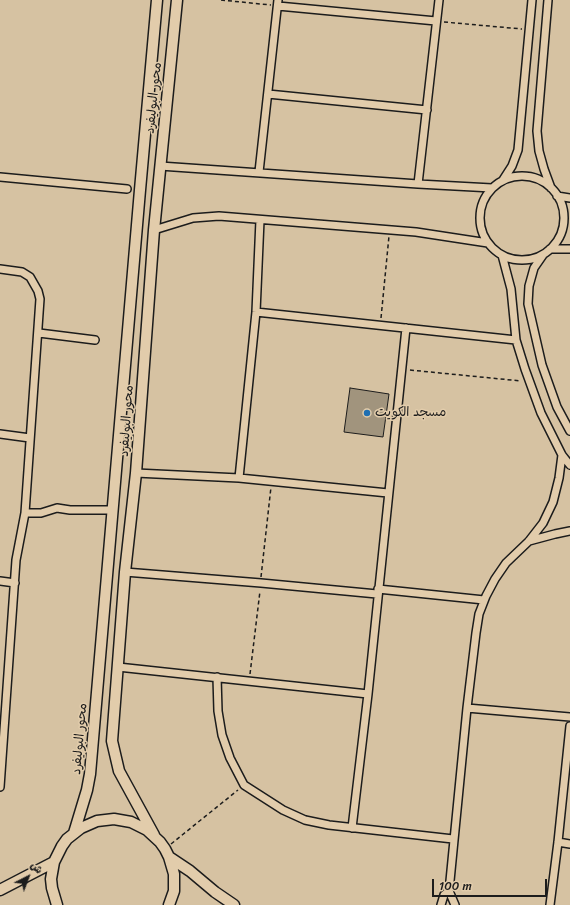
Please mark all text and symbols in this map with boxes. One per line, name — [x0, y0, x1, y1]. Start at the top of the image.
street label: محور البوليفرد — [142, 61, 166, 135]
street label: محور البوليفرد — [117, 385, 137, 457]
place label: مسجد الكويت — [375, 405, 446, 421]
marker: مسجد الكويت — [362, 408, 372, 418]
street label: محور البوليفرد — [69, 703, 91, 775]
north arrow — [8, 857, 48, 897]
text: ش — [26, 857, 47, 879]
scale bar — [434, 871, 549, 897]
text: 100 m — [439, 875, 472, 897]

